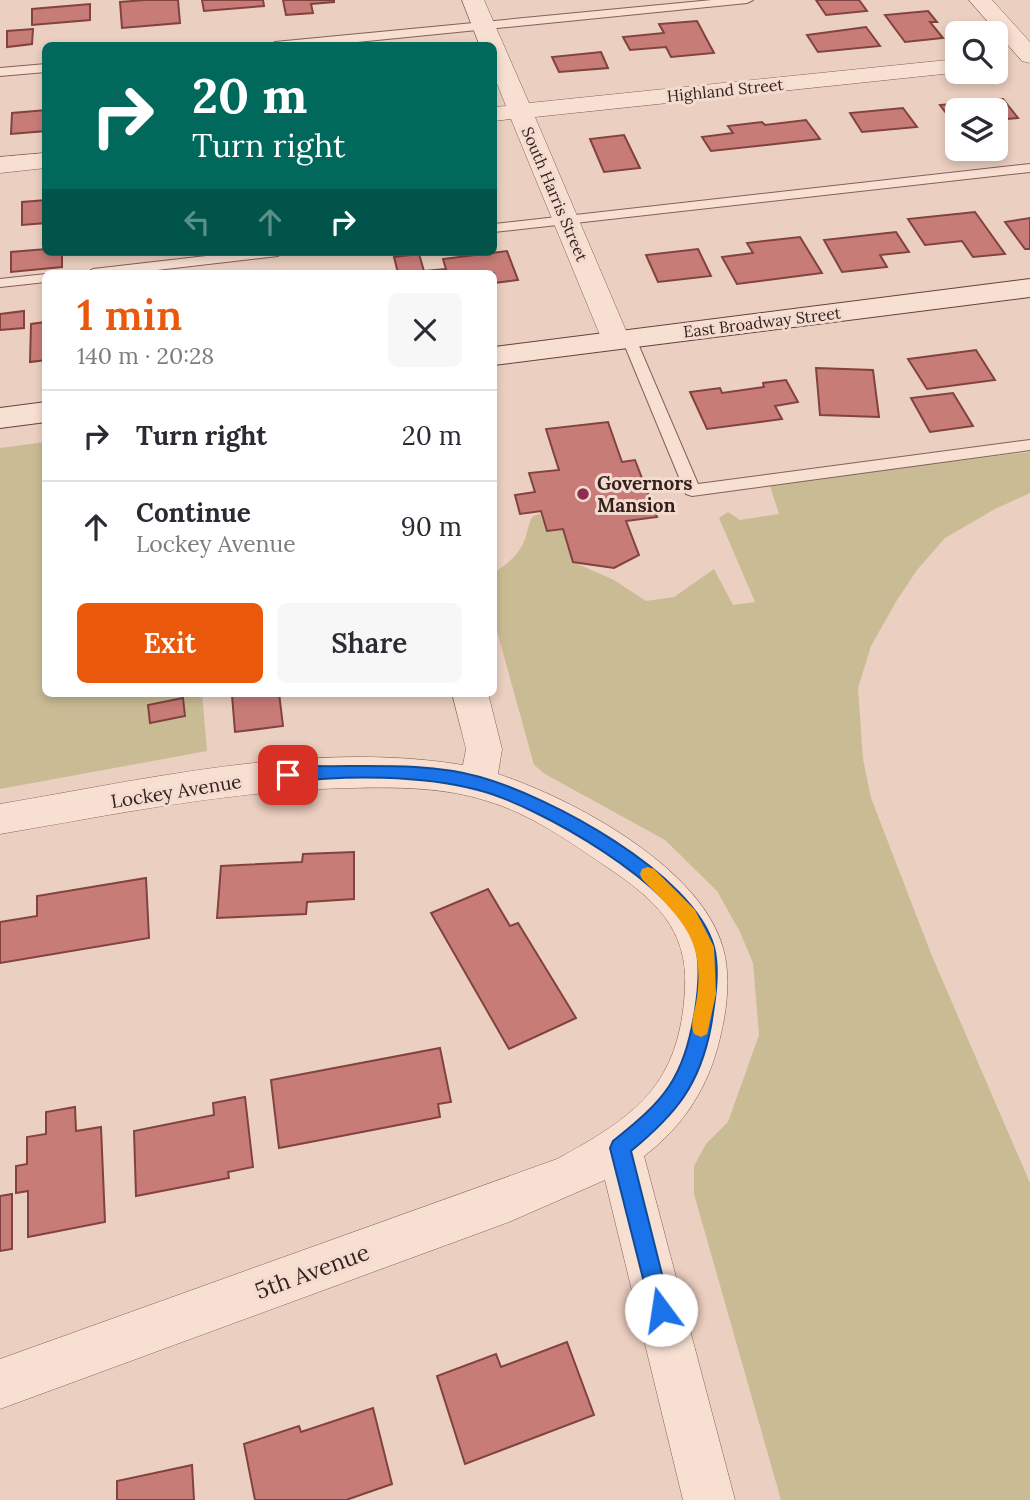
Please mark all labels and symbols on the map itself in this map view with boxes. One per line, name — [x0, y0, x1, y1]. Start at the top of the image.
street label: Highland Street — [666, 74, 785, 106]
street label: South Harris Street — [518, 124, 593, 265]
street label: East Broadway Street — [682, 302, 843, 342]
place label: Governors Mansion — [597, 471, 692, 517]
marker: Governors Mansion — [575, 486, 591, 502]
pin — [258, 745, 318, 805]
street label: Lockey Avenue — [109, 769, 243, 813]
street label: 5th Avenue — [251, 1237, 373, 1305]
position arrow — [624, 1273, 698, 1347]

